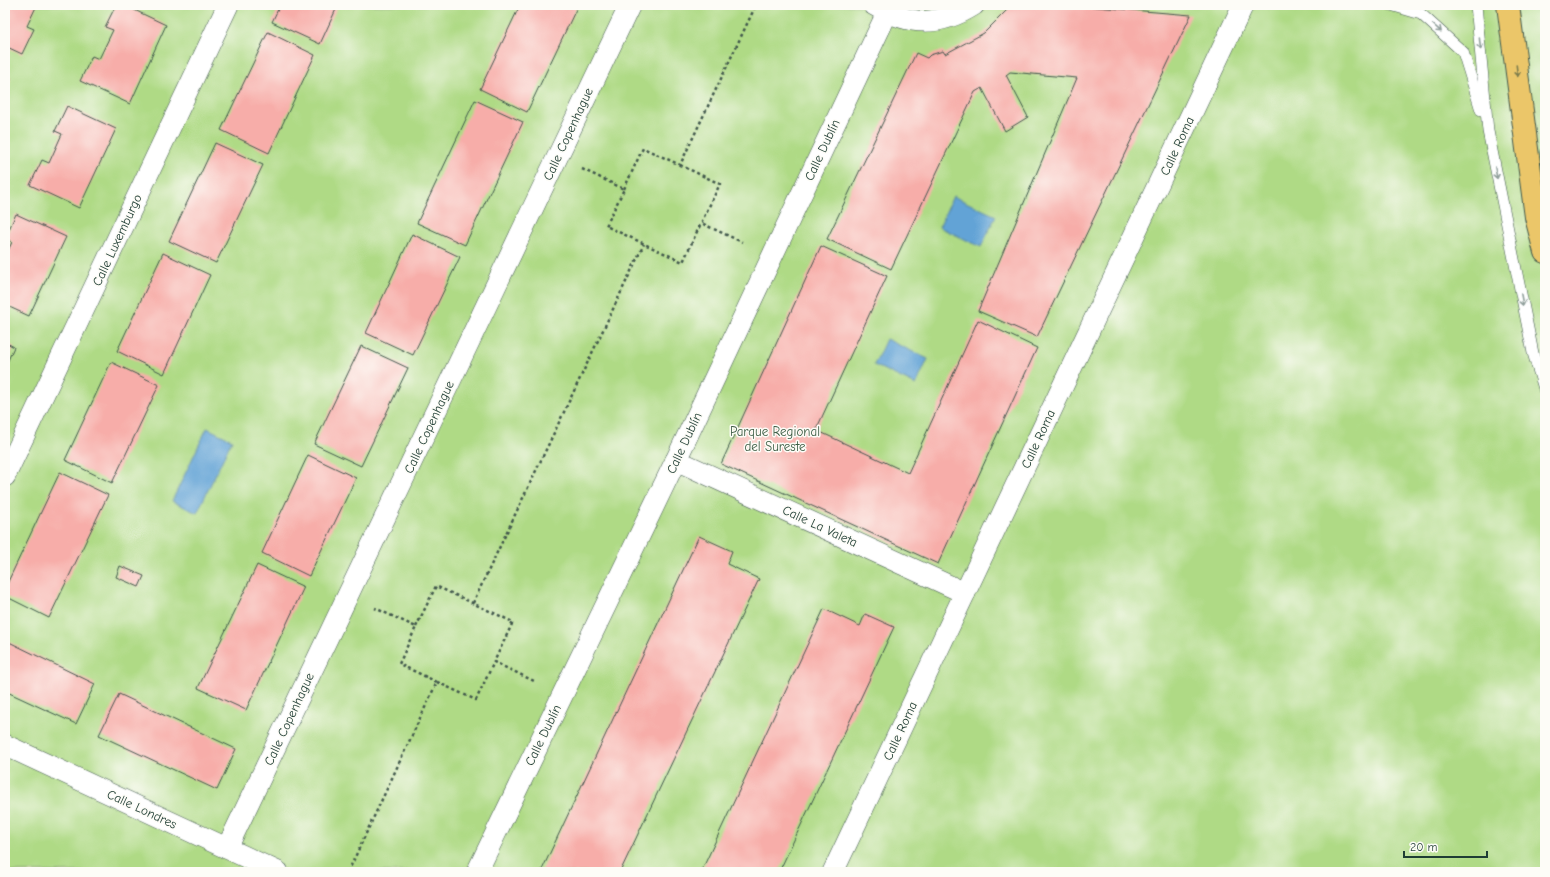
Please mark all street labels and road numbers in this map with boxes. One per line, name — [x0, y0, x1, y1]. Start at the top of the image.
street label: Calle Copenhague — [540, 85, 596, 183]
street label: Calle Roma — [1157, 114, 1197, 178]
street label: Calle Dublín — [801, 117, 843, 183]
street label: Calle Luxemburgo — [89, 192, 145, 288]
street label: Calle Copenhague — [401, 378, 457, 476]
street label: Calle Roma — [1018, 407, 1058, 471]
street label: Calle Dublín — [663, 410, 705, 476]
street label: Calle La Valeta — [780, 502, 860, 550]
street label: Calle Copenhague — [261, 670, 317, 768]
street label: Calle Roma — [880, 699, 920, 763]
street label: Calle Dublín — [522, 702, 564, 768]
street label: Calle Londres — [105, 786, 179, 832]

